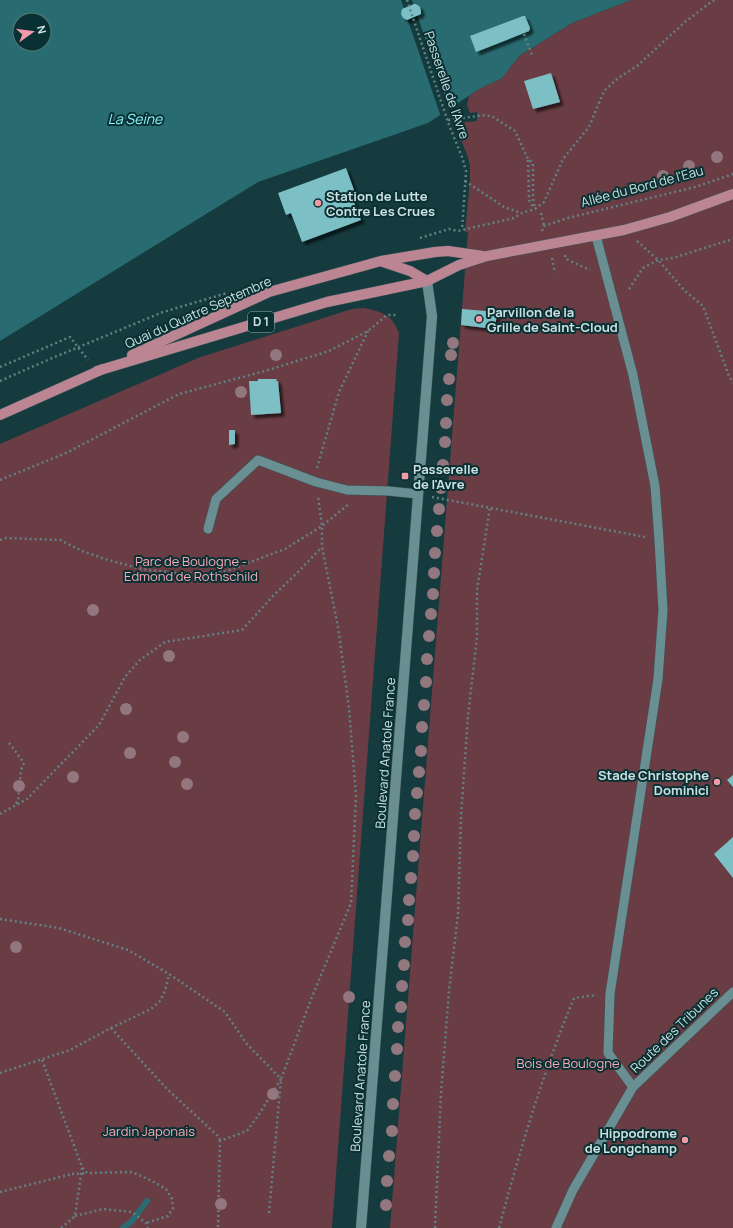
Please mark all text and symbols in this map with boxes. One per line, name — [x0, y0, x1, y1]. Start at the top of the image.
north arrow — [12, 12, 52, 52]
text: N — [34, 24, 50, 35]
street label: Passerelle de l'Avre — [420, 29, 474, 142]
water label: La Seine — [108, 109, 163, 128]
street label: Allée du Bord de l'Eau — [579, 161, 705, 211]
place label: Station de Lutte Contre Les Crues — [326, 187, 435, 220]
marker: Station de Lutte Contre Les Crues — [313, 198, 323, 208]
street label: Quai du Quatre Septembre — [122, 271, 274, 352]
place label: Parvillon de la Grille de Saint-Cloud — [487, 303, 618, 336]
road number: D 1 — [248, 312, 274, 332]
marker: Parvillon de la Grille de Saint-Cloud — [474, 314, 484, 324]
place label: Passerelle de l'Avre — [413, 460, 479, 493]
marker: Passerelle de l'Avre — [400, 471, 410, 481]
park label: Parc de Boulogne - Edmond de Rothschild — [124, 552, 258, 585]
street label: Boulevard Anatole France — [371, 676, 399, 829]
place label: Stade Christophe Dominici — [598, 766, 709, 799]
marker: Stade Christophe Dominici — [712, 777, 722, 787]
street label: Route des Tribunes — [626, 983, 722, 1077]
street label: Boulevard Anatole France — [346, 999, 374, 1152]
park label: Bois de Boulogne — [516, 1054, 620, 1072]
park label: Jardin Japonais — [103, 1122, 195, 1140]
place label: Hippodrome de Longchamp — [585, 1124, 677, 1157]
marker: Hippodrome de Longchamp — [680, 1135, 690, 1145]

